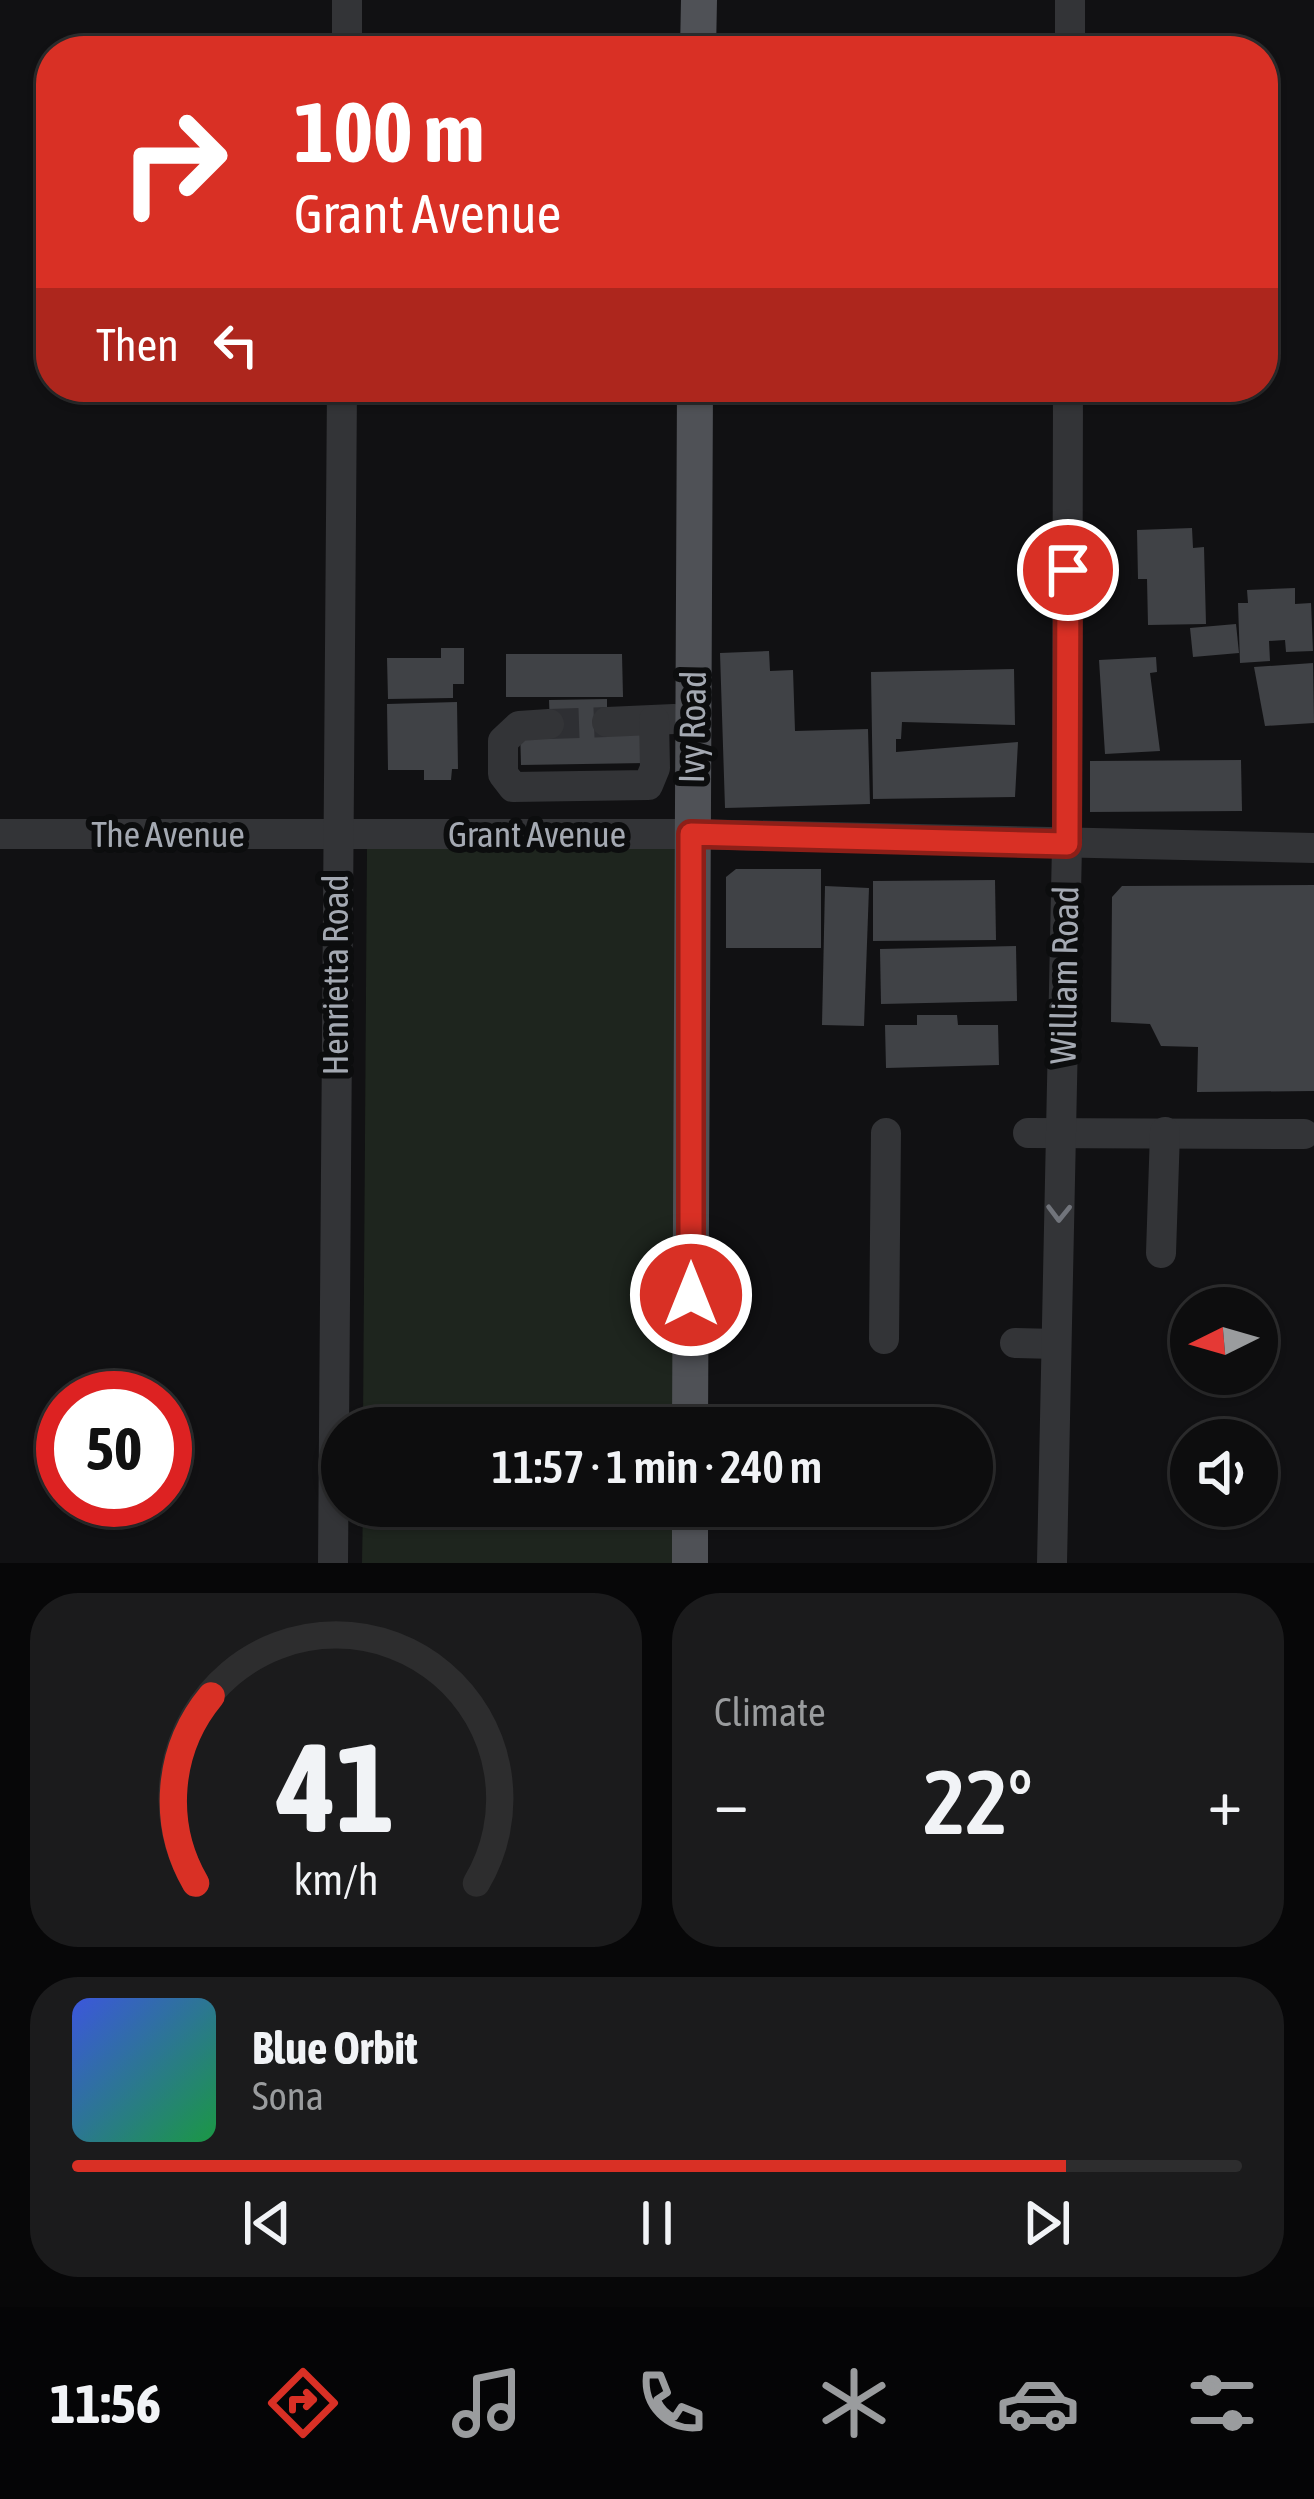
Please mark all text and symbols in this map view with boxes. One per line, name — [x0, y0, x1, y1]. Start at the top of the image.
icon: right — [96, 84, 252, 240]
text: 100 m — [294, 84, 484, 180]
text: Grant Avenue — [294, 183, 561, 244]
icon: left — [203, 312, 269, 378]
text: Then — [96, 319, 179, 371]
pin — [1017, 519, 1119, 621]
icon: arrive — [1035, 537, 1101, 603]
street label: Ivy Road — [670, 670, 714, 784]
street label: The Avenue — [91, 813, 245, 855]
street label: Grant Avenue — [448, 813, 626, 855]
street label: Henrietta Road — [314, 874, 356, 1076]
street label: William Road — [1041, 886, 1087, 1064]
one-way arrow — [1047, 1204, 1073, 1223]
position arrow — [628, 1232, 754, 1358]
north arrow — [1170, 1287, 1278, 1395]
map controls — [1170, 1287, 1278, 1527]
speed limit sign: 50 — [36, 1371, 192, 1527]
button: sound — [1170, 1419, 1278, 1527]
text: 11:57 · 1 min · 240 m — [492, 1441, 822, 1493]
text: Climate — [714, 1690, 826, 1734]
text: 41 — [276, 1715, 395, 1858]
text: 22° — [923, 1750, 1033, 1853]
text: − — [714, 1763, 748, 1839]
text: + — [1208, 1763, 1242, 1839]
text: km/h — [293, 1855, 379, 1904]
text: Blue Orbit — [252, 2022, 418, 2074]
text: Sona — [252, 2074, 324, 2118]
icon: previous — [234, 2190, 300, 2256]
icon: pause — [624, 2190, 690, 2256]
icon: next — [1014, 2190, 1080, 2256]
icon: directions — [261, 2361, 345, 2445]
icon: music — [445, 2361, 529, 2445]
icon: phone — [629, 2361, 713, 2445]
icon: climate — [812, 2361, 896, 2445]
icon: car — [996, 2361, 1080, 2445]
icon: filters — [1180, 2361, 1264, 2445]
text: 11:56 — [50, 2373, 161, 2434]

